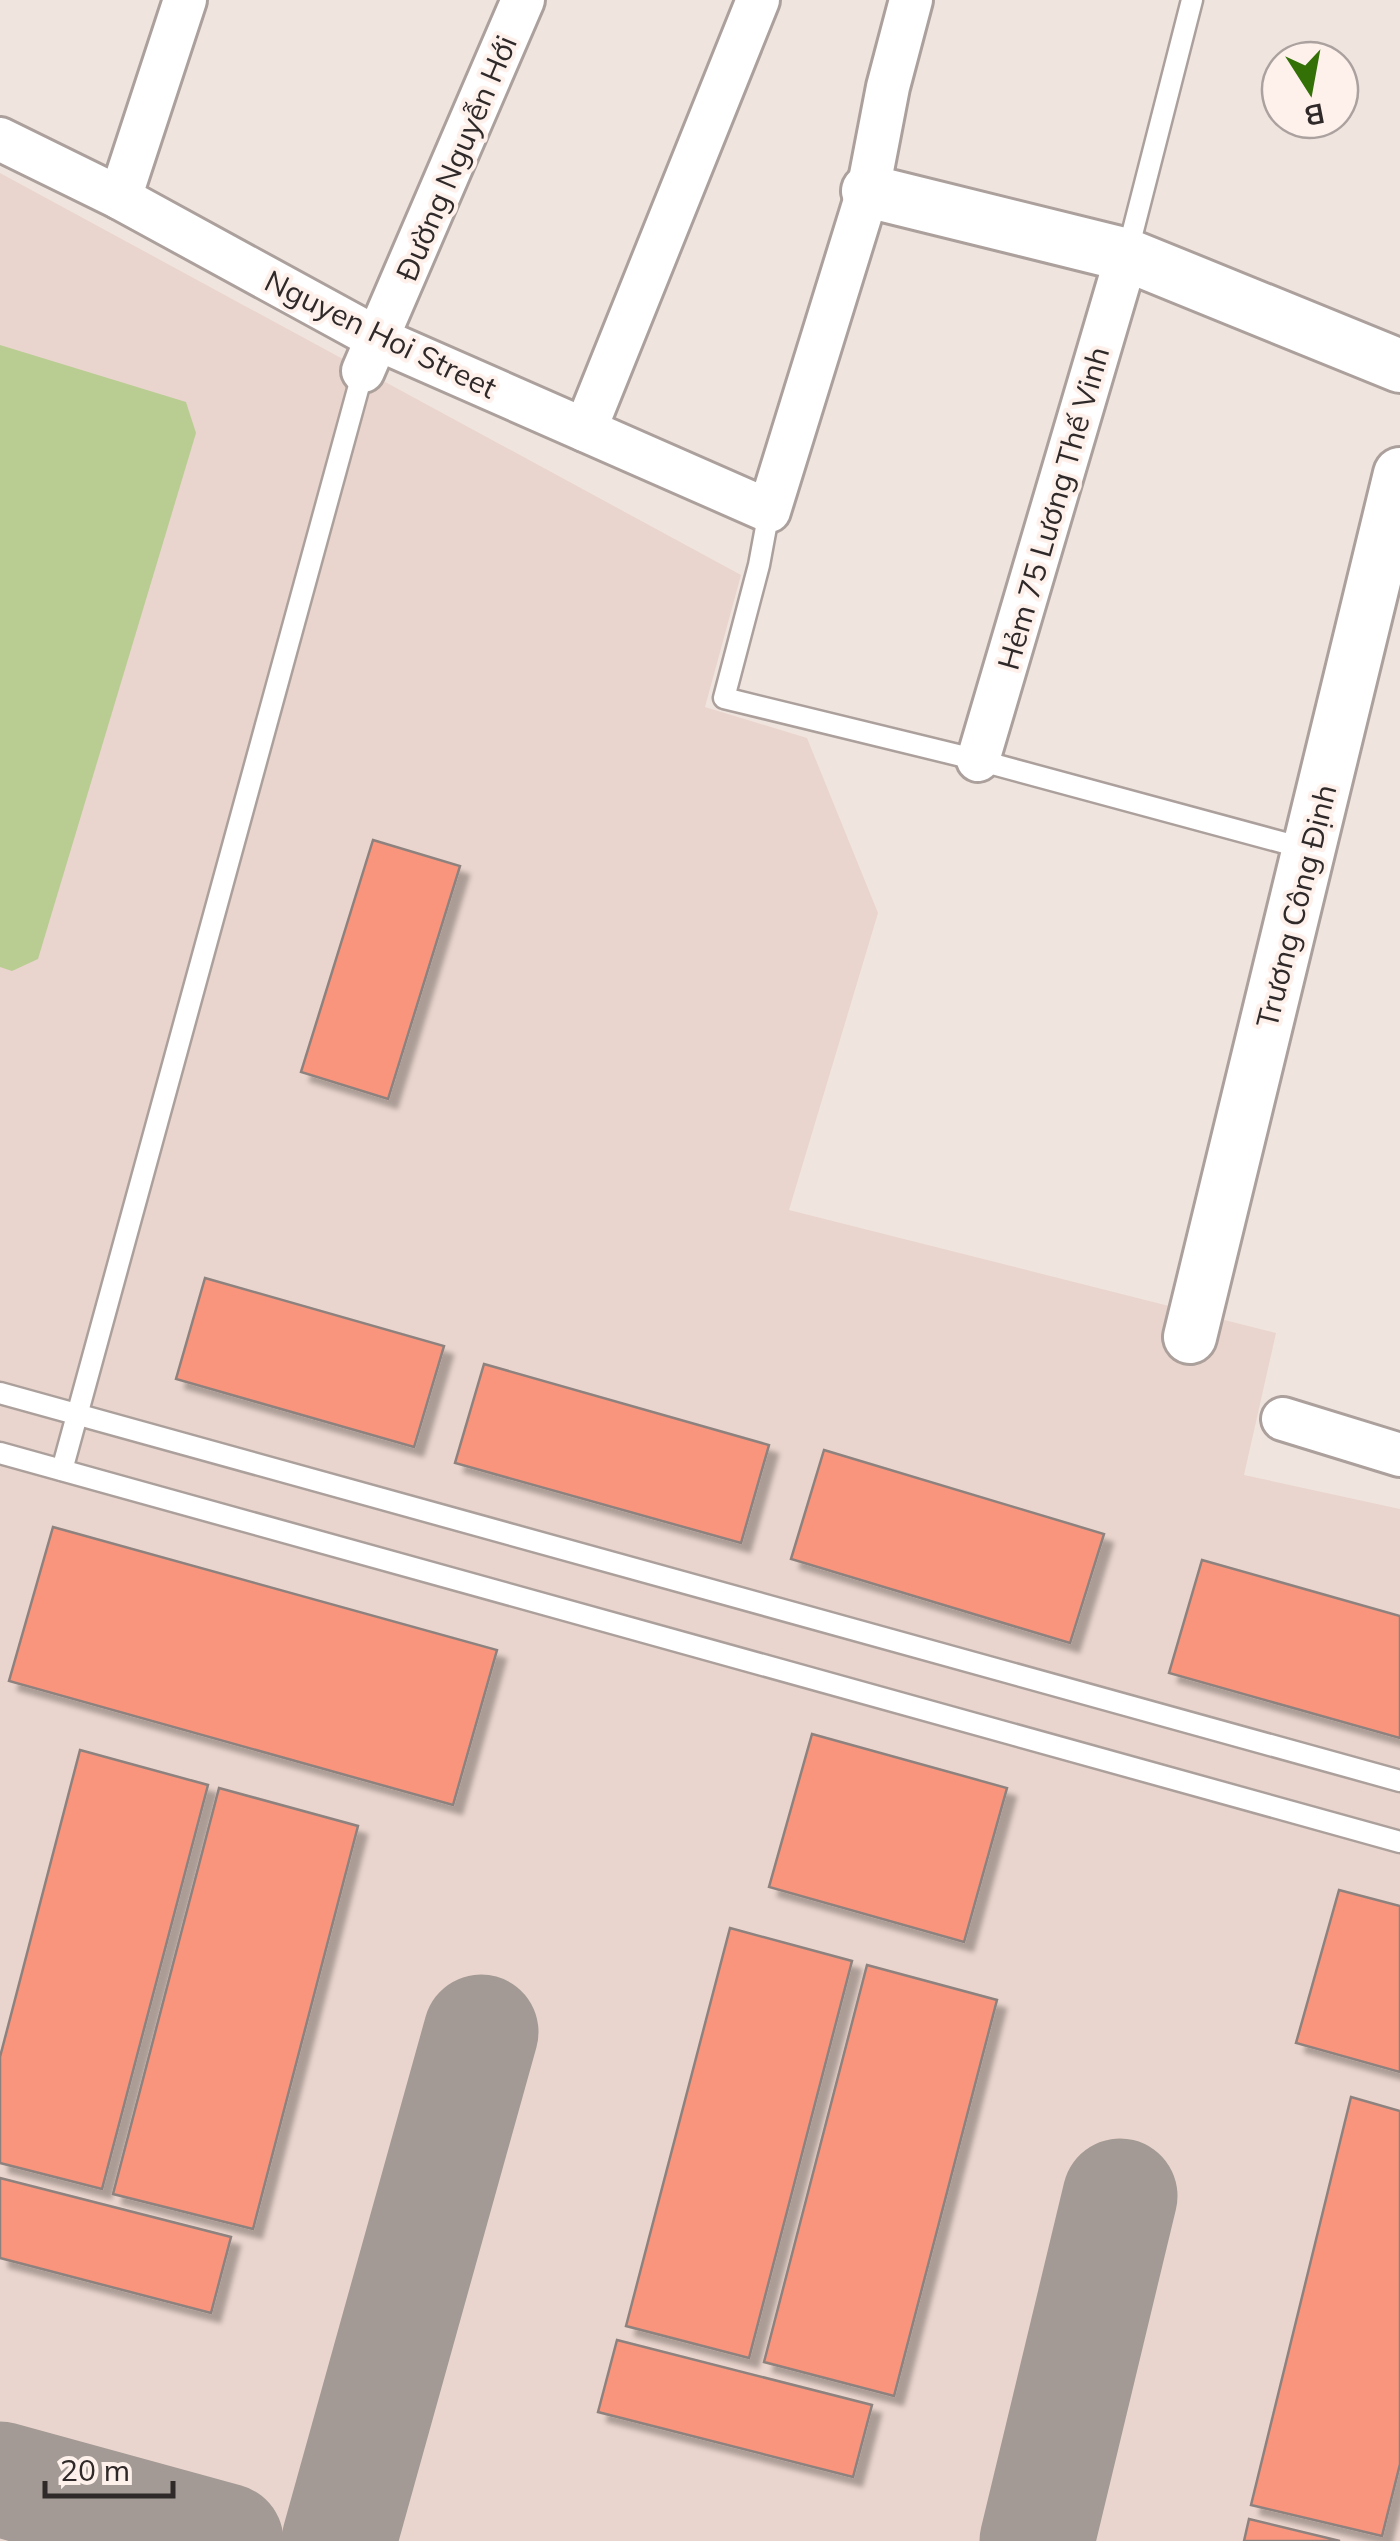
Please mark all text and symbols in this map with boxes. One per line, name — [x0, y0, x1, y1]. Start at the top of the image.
street label: Đường Nguyễn Hới — [387, 30, 525, 286]
north arrow — [1260, 40, 1360, 140]
text: B — [1302, 96, 1328, 134]
street label: Nguyen Hoi Street — [259, 261, 503, 407]
street label: Hẻm 75 Lương Thế Vinh — [989, 342, 1117, 674]
street label: Trương Công Định — [1247, 780, 1345, 1032]
scale bar — [45, 2436, 172, 2498]
text: 20 m — [60, 2451, 130, 2489]

